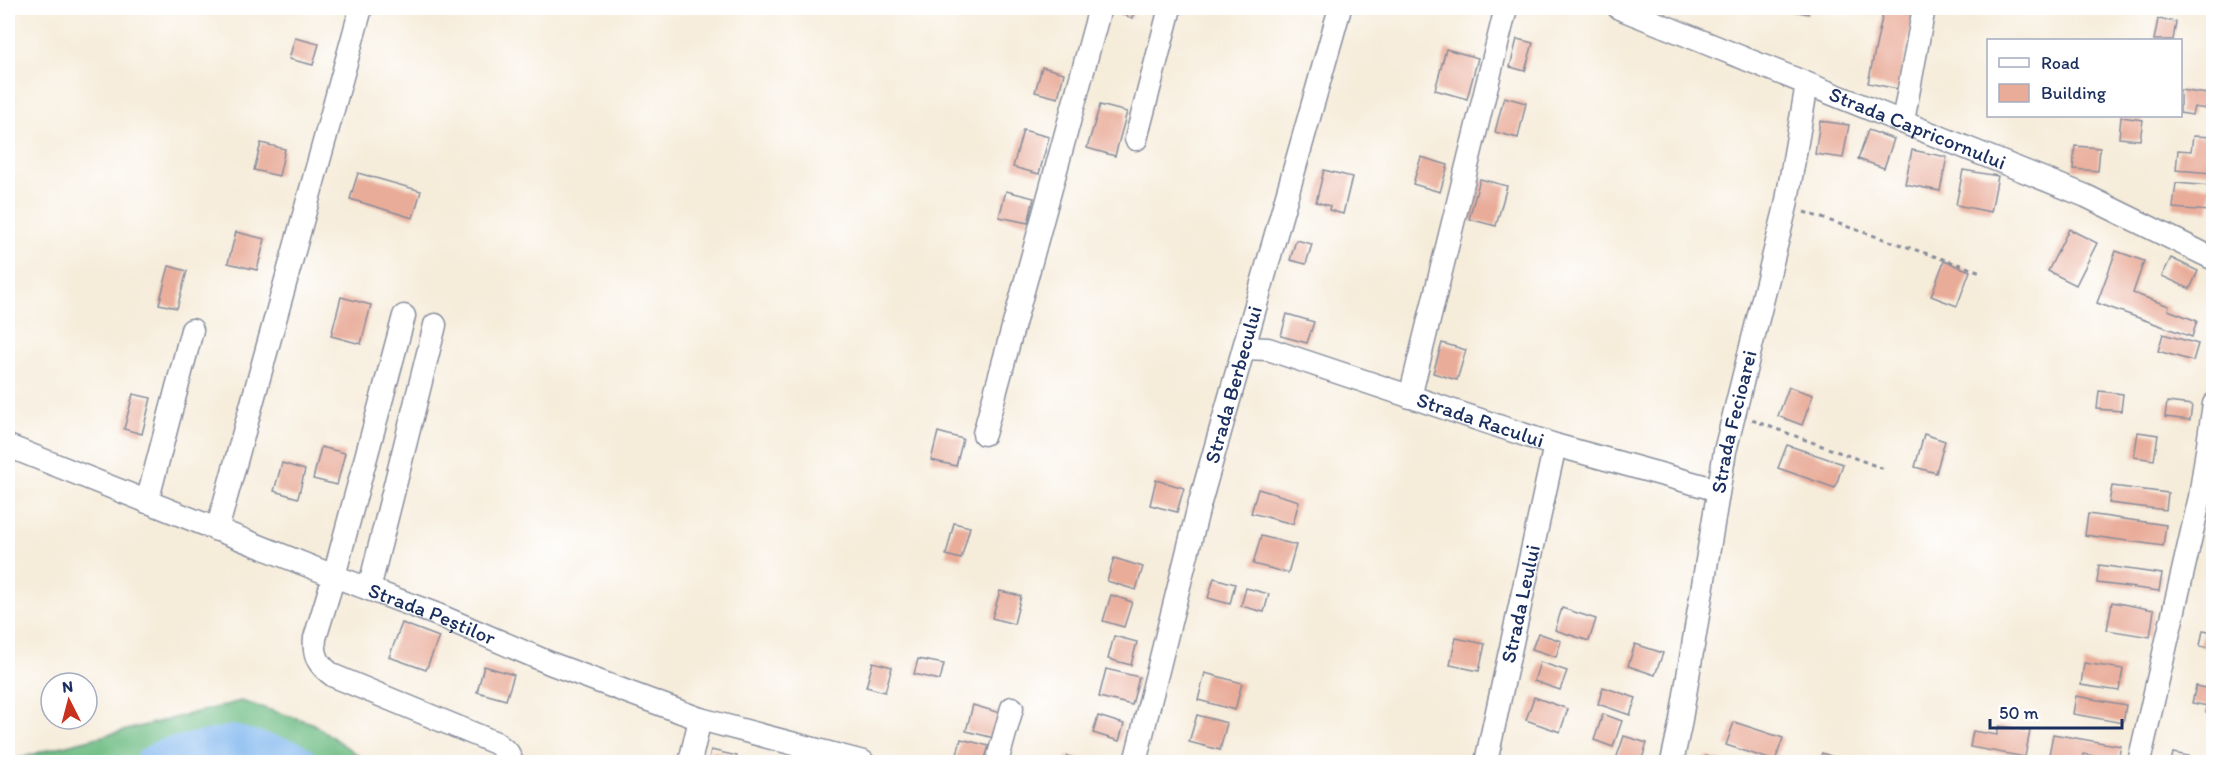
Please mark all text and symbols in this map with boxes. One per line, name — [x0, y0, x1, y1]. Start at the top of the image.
legend — [1987, 39, 2182, 117]
text: Road — [2041, 52, 2080, 74]
street label: Strada Capricornului — [1826, 81, 2010, 175]
text: Building — [2041, 82, 2107, 104]
street label: Strada Berbecului — [1199, 303, 1267, 466]
street label: Strada Fecioarei — [1705, 347, 1762, 495]
street label: Strada Racului — [1414, 387, 1548, 453]
street label: Strada Leului — [1495, 542, 1545, 665]
street label: Strada Peștilor — [365, 577, 500, 651]
north arrow — [39, 671, 99, 731]
text: N — [61, 677, 74, 697]
scale bar — [1990, 692, 2122, 730]
text: 50 m — [1999, 702, 2039, 724]

